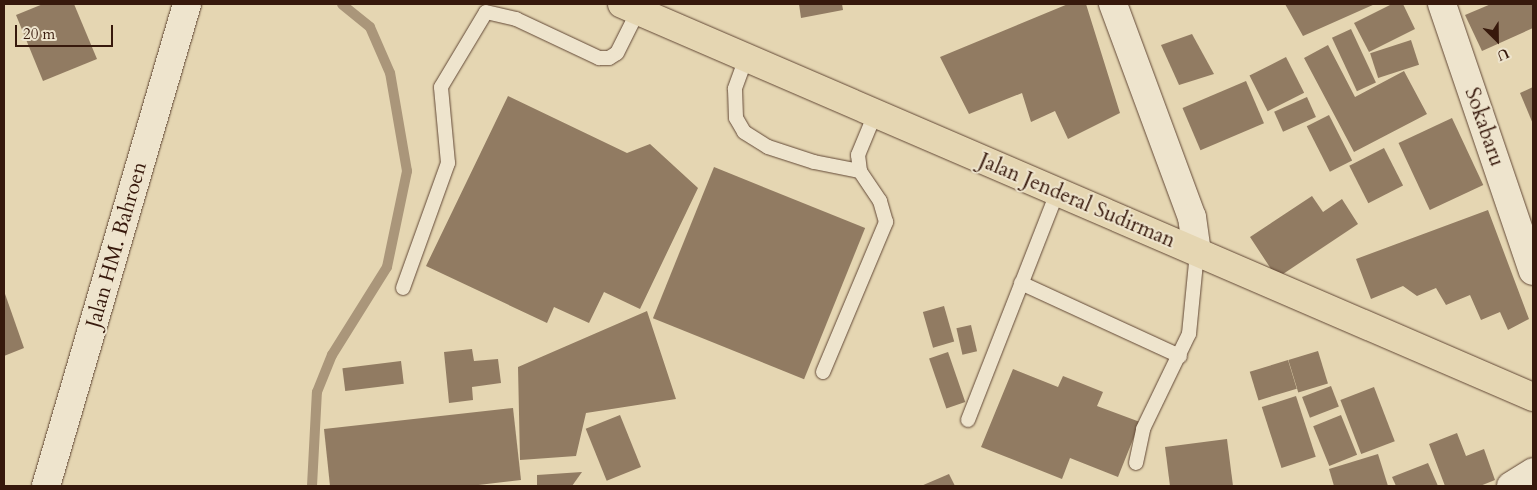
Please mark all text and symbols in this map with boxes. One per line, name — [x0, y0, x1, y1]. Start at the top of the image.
scale bar — [18, 15, 115, 47]
north arrow — [1472, 15, 1522, 65]
text: 20 m — [23, 24, 55, 44]
text: U — [1494, 43, 1512, 65]
street label: Sokabaru — [1459, 84, 1509, 170]
street label: Jalan Jenderal Sudirman — [975, 148, 1179, 254]
street label: Jalan HM. Bahroen — [81, 159, 153, 331]

